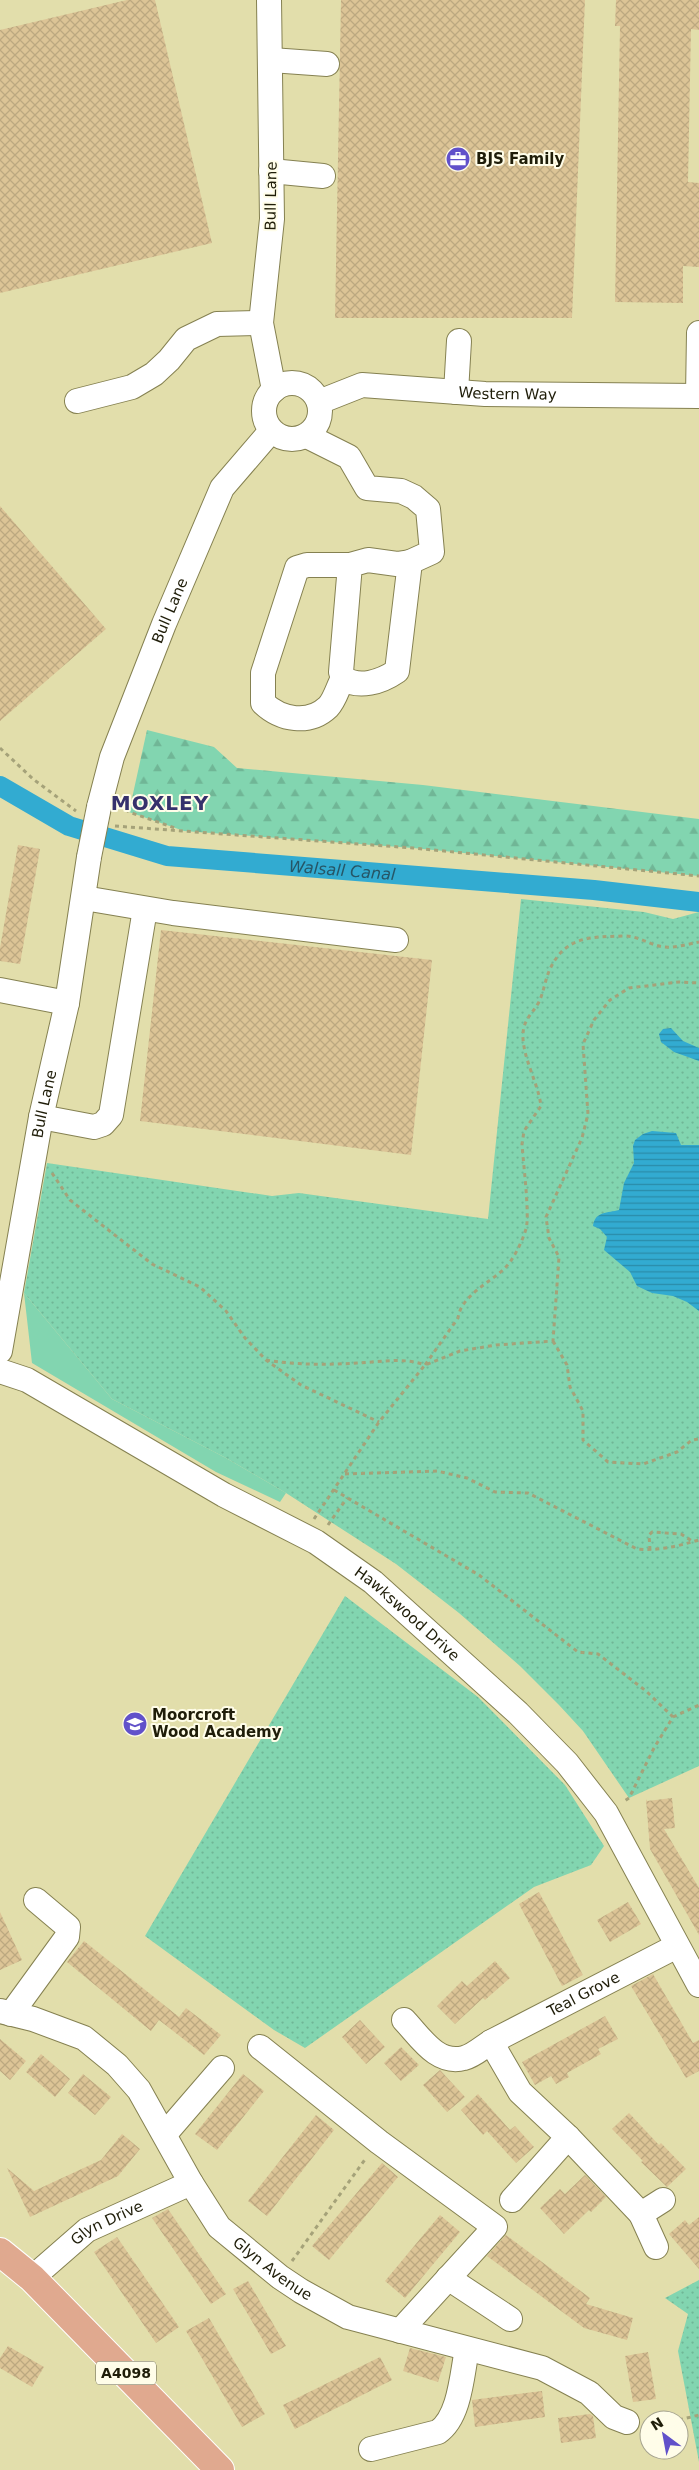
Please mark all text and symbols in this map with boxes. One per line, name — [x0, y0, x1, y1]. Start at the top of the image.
office icon: BJS Family — [445, 146, 471, 172]
place label: BJS Family — [476, 150, 564, 168]
street label: Bull Lane — [261, 161, 281, 231]
street label: Western Way — [458, 383, 557, 404]
street label: Bull Lane — [148, 575, 192, 646]
district label: MOXLEY — [111, 791, 209, 815]
water label: Walsall Canal — [288, 857, 397, 884]
street label: Bull Lane — [28, 1068, 60, 1139]
street label: Hawkswood Drive — [351, 1563, 463, 1665]
place label: Moorcroft Wood Academy — [152, 1706, 282, 1741]
school or university icon: Moorcroft Wood Academy — [122, 1711, 148, 1737]
street label: Teal Grove — [544, 1968, 623, 2021]
street label: Glyn Drive — [67, 2197, 146, 2249]
street label: Glyn Avenue — [229, 2233, 315, 2304]
road number: A4098 — [96, 2362, 156, 2384]
north arrow — [639, 2410, 689, 2460]
text: N — [648, 2414, 666, 2434]

